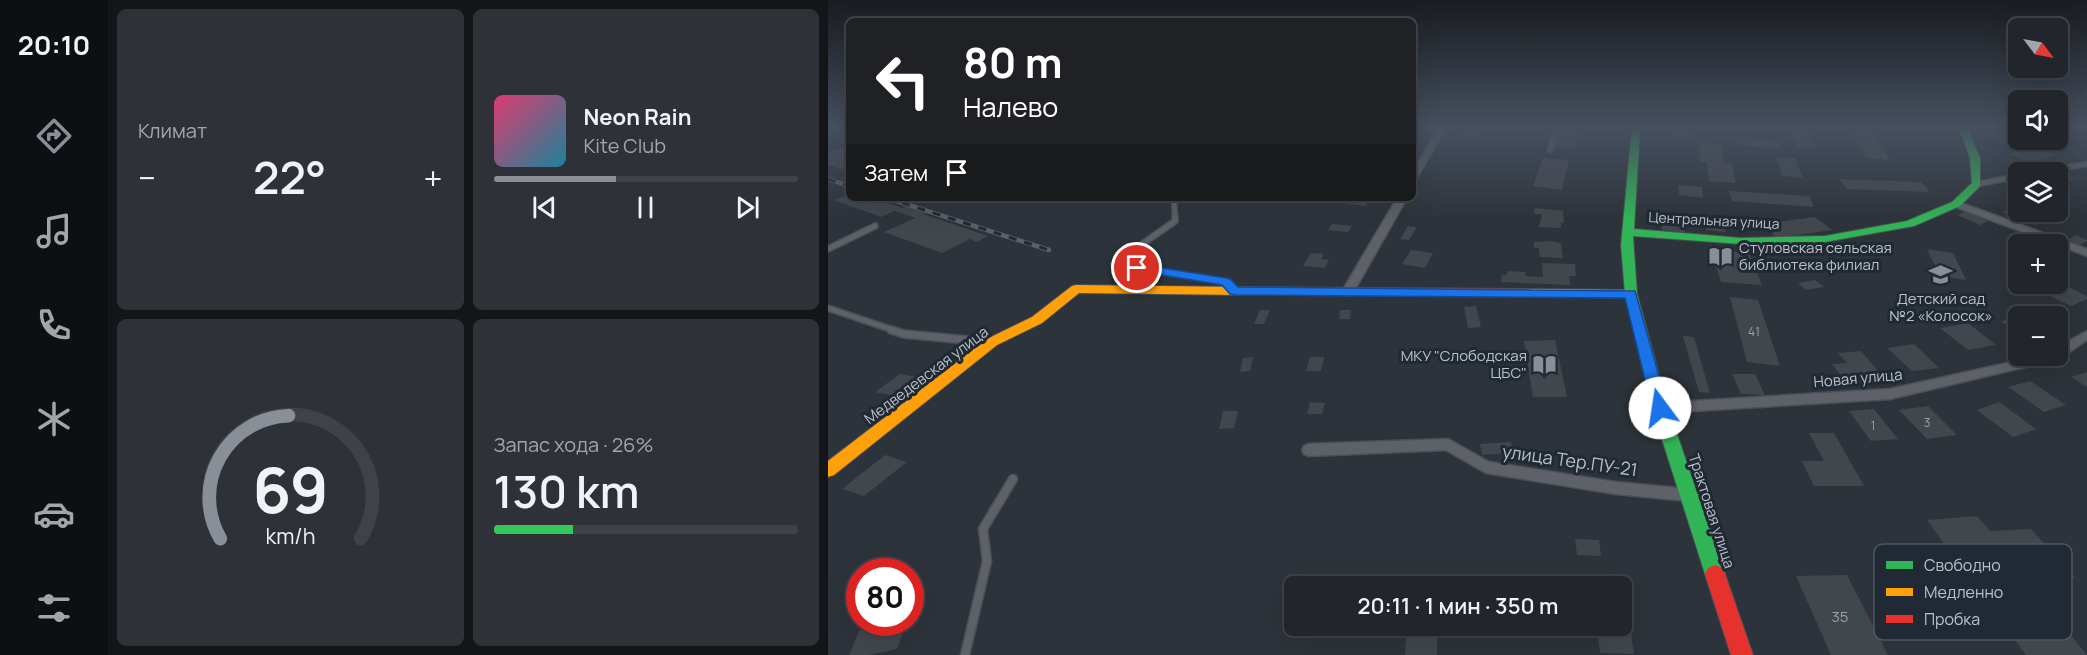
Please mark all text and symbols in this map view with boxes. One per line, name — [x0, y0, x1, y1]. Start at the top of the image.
north arrow — [2008, 18, 2068, 78]
map controls — [2008, 18, 2068, 366]
text: 20:10 — [18, 26, 90, 63]
text: 80 m — [963, 33, 1063, 91]
icon: left — [864, 42, 942, 120]
text: Налево — [963, 88, 1058, 125]
button: sound — [2008, 90, 2068, 150]
text: Neon Rain — [584, 102, 691, 132]
icon: directions — [33, 115, 75, 157]
text: Климат — [138, 117, 207, 144]
text: Kite Club — [584, 132, 666, 159]
text: 22° — [253, 146, 326, 208]
text: − — [138, 155, 156, 200]
text: + — [423, 155, 442, 200]
icon: arrive — [940, 156, 973, 189]
text: Затем — [864, 158, 928, 188]
button: layers — [2008, 162, 2068, 222]
icon: previous — [528, 191, 561, 224]
icon: pause — [629, 191, 662, 224]
icon: next — [731, 191, 764, 224]
street label: Центральная улица — [1648, 207, 1780, 233]
icon: music — [33, 210, 75, 252]
button: + — [2008, 234, 2068, 294]
place label: Стуловская сельская библиотека филиал — [1739, 237, 1892, 275]
pin — [1111, 242, 1162, 293]
library icon: Стуловская сельская библиотека филиал — [1708, 243, 1734, 269]
icon: arrive — [1120, 251, 1153, 284]
school or university icon: Детский сад №2 «Колосок» — [1928, 261, 1954, 287]
place label: Детский сад №2 «Колосок» — [1889, 288, 1993, 326]
icon: phone — [33, 304, 75, 346]
button: − — [2008, 306, 2068, 366]
street label: Медведевская улица — [860, 321, 992, 429]
house number: 41 — [1748, 323, 1760, 340]
place label: МКУ "Слободская ЦБС" — [1401, 345, 1527, 383]
library icon: МКУ "Слободская ЦБС" — [1532, 351, 1558, 377]
street label: Новая улица — [1813, 364, 1903, 392]
position arrow — [1628, 376, 1692, 440]
icon: climate — [33, 398, 75, 440]
house number: 3 — [1924, 414, 1930, 431]
house number: 1 — [1871, 417, 1875, 434]
text: Запас хода · 26% — [494, 431, 654, 458]
street label: улица Тер.ПУ-21 — [1501, 439, 1639, 481]
text: 69 — [252, 446, 328, 532]
street label: Трактовая улица — [1684, 451, 1740, 571]
text: 130 km — [494, 460, 639, 522]
icon: car — [33, 493, 75, 535]
text: km/h — [265, 522, 315, 551]
legend — [1874, 544, 2072, 640]
text: Свободно — [1924, 554, 2001, 576]
speed limit sign: 80 — [846, 558, 924, 636]
text: Медленно — [1924, 581, 2003, 603]
icon: filters — [33, 587, 75, 629]
text: 20:11 · 1 мин · 350 m — [1358, 591, 1558, 621]
house number: 35 — [1832, 606, 1848, 627]
text: Пробка — [1924, 608, 1980, 630]

